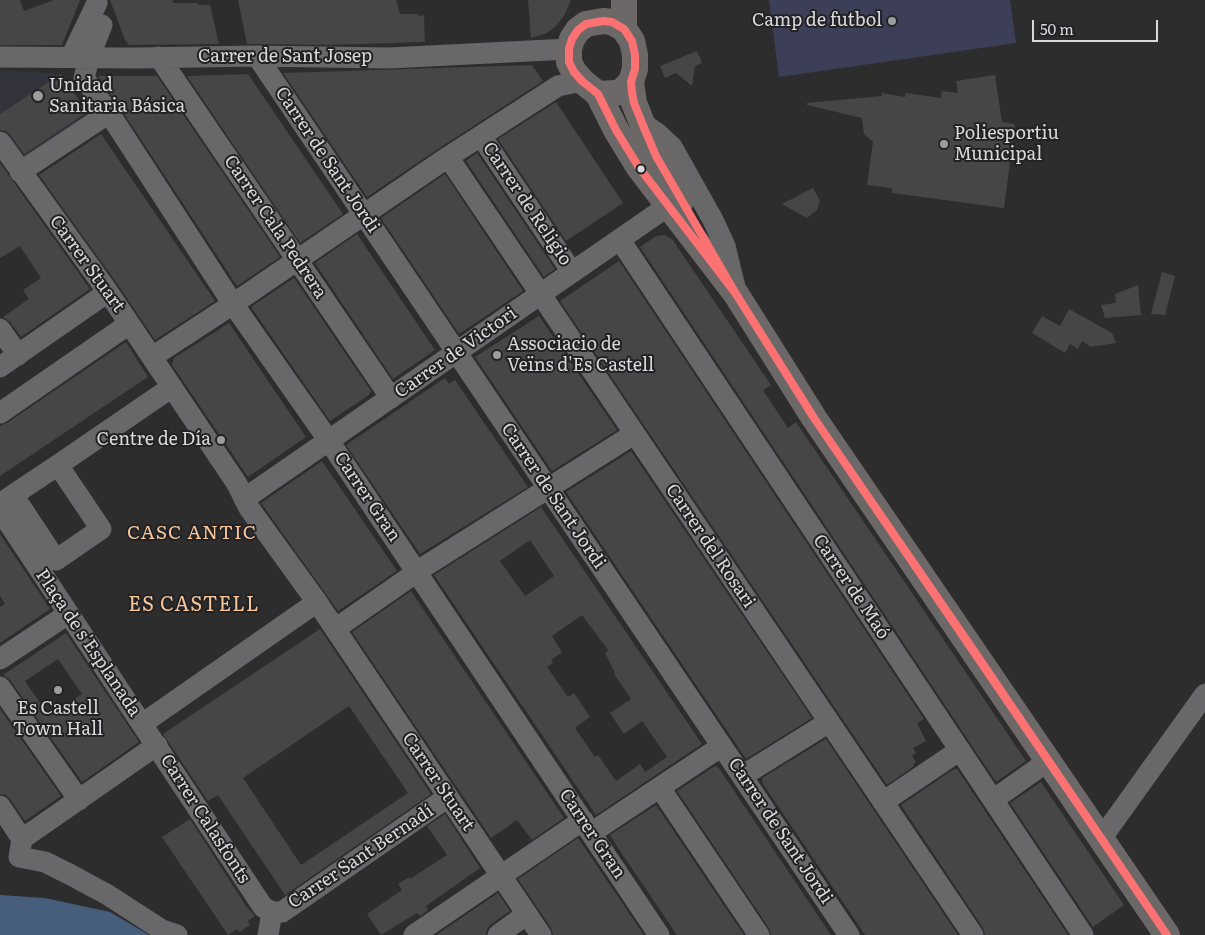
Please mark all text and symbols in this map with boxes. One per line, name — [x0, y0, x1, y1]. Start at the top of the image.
place label: Camp de futbol — [752, 10, 882, 32]
scale bar — [1035, 10, 1161, 42]
marker: Camp de futbol — [886, 15, 898, 27]
text: 50 m — [1040, 17, 1074, 40]
street label: Carrer de Sant Josep — [198, 46, 372, 68]
place label: Unidad Sanitaria Básica — [49, 75, 185, 118]
street label: Carrer de Sant Jordi — [270, 83, 384, 237]
marker: Unidad Sanitaria Básica — [31, 89, 45, 103]
place label: Poliesportiu Municipal — [954, 123, 1059, 166]
street label: Carrer de Religio — [478, 138, 576, 270]
marker: Poliesportiu Municipal — [938, 138, 950, 150]
street label: Carrer Cala Pedrera — [219, 151, 331, 303]
unlabelled marker — [636, 164, 646, 174]
street label: Carrer Stuart — [45, 211, 129, 317]
street label: Carrer de Victori — [391, 303, 521, 403]
place label: Associacio de Veïns d'Es Castell — [507, 334, 654, 376]
marker: Associacio de Veïns d'Es Castell — [491, 349, 503, 361]
street label: Carrer de Sant Jordi — [496, 419, 610, 573]
place label: Centre de Día — [96, 429, 211, 451]
marker: Centre de Día — [215, 434, 227, 446]
street label: Carrer Gran — [329, 448, 405, 546]
street label: Carrer del Rosari — [661, 480, 759, 612]
district label: CASC ANTIC — [126, 522, 258, 544]
street label: Carrer de Maó — [808, 531, 894, 643]
street label: Plaça de s'Esplanada — [31, 565, 145, 721]
district label: ES CASTELL — [127, 593, 261, 617]
marker: Es Castell Town Hall — [52, 684, 64, 696]
place label: Es Castell Town Hall — [13, 698, 103, 741]
street label: Carrer Stuart — [397, 729, 479, 835]
street label: Carrer Calasfonts — [155, 750, 255, 888]
street label: Carrer de Sant Jordi — [723, 754, 837, 908]
street label: Carrer Gran — [554, 785, 630, 883]
street label: Carrer Sant Bernadí — [284, 800, 438, 914]

